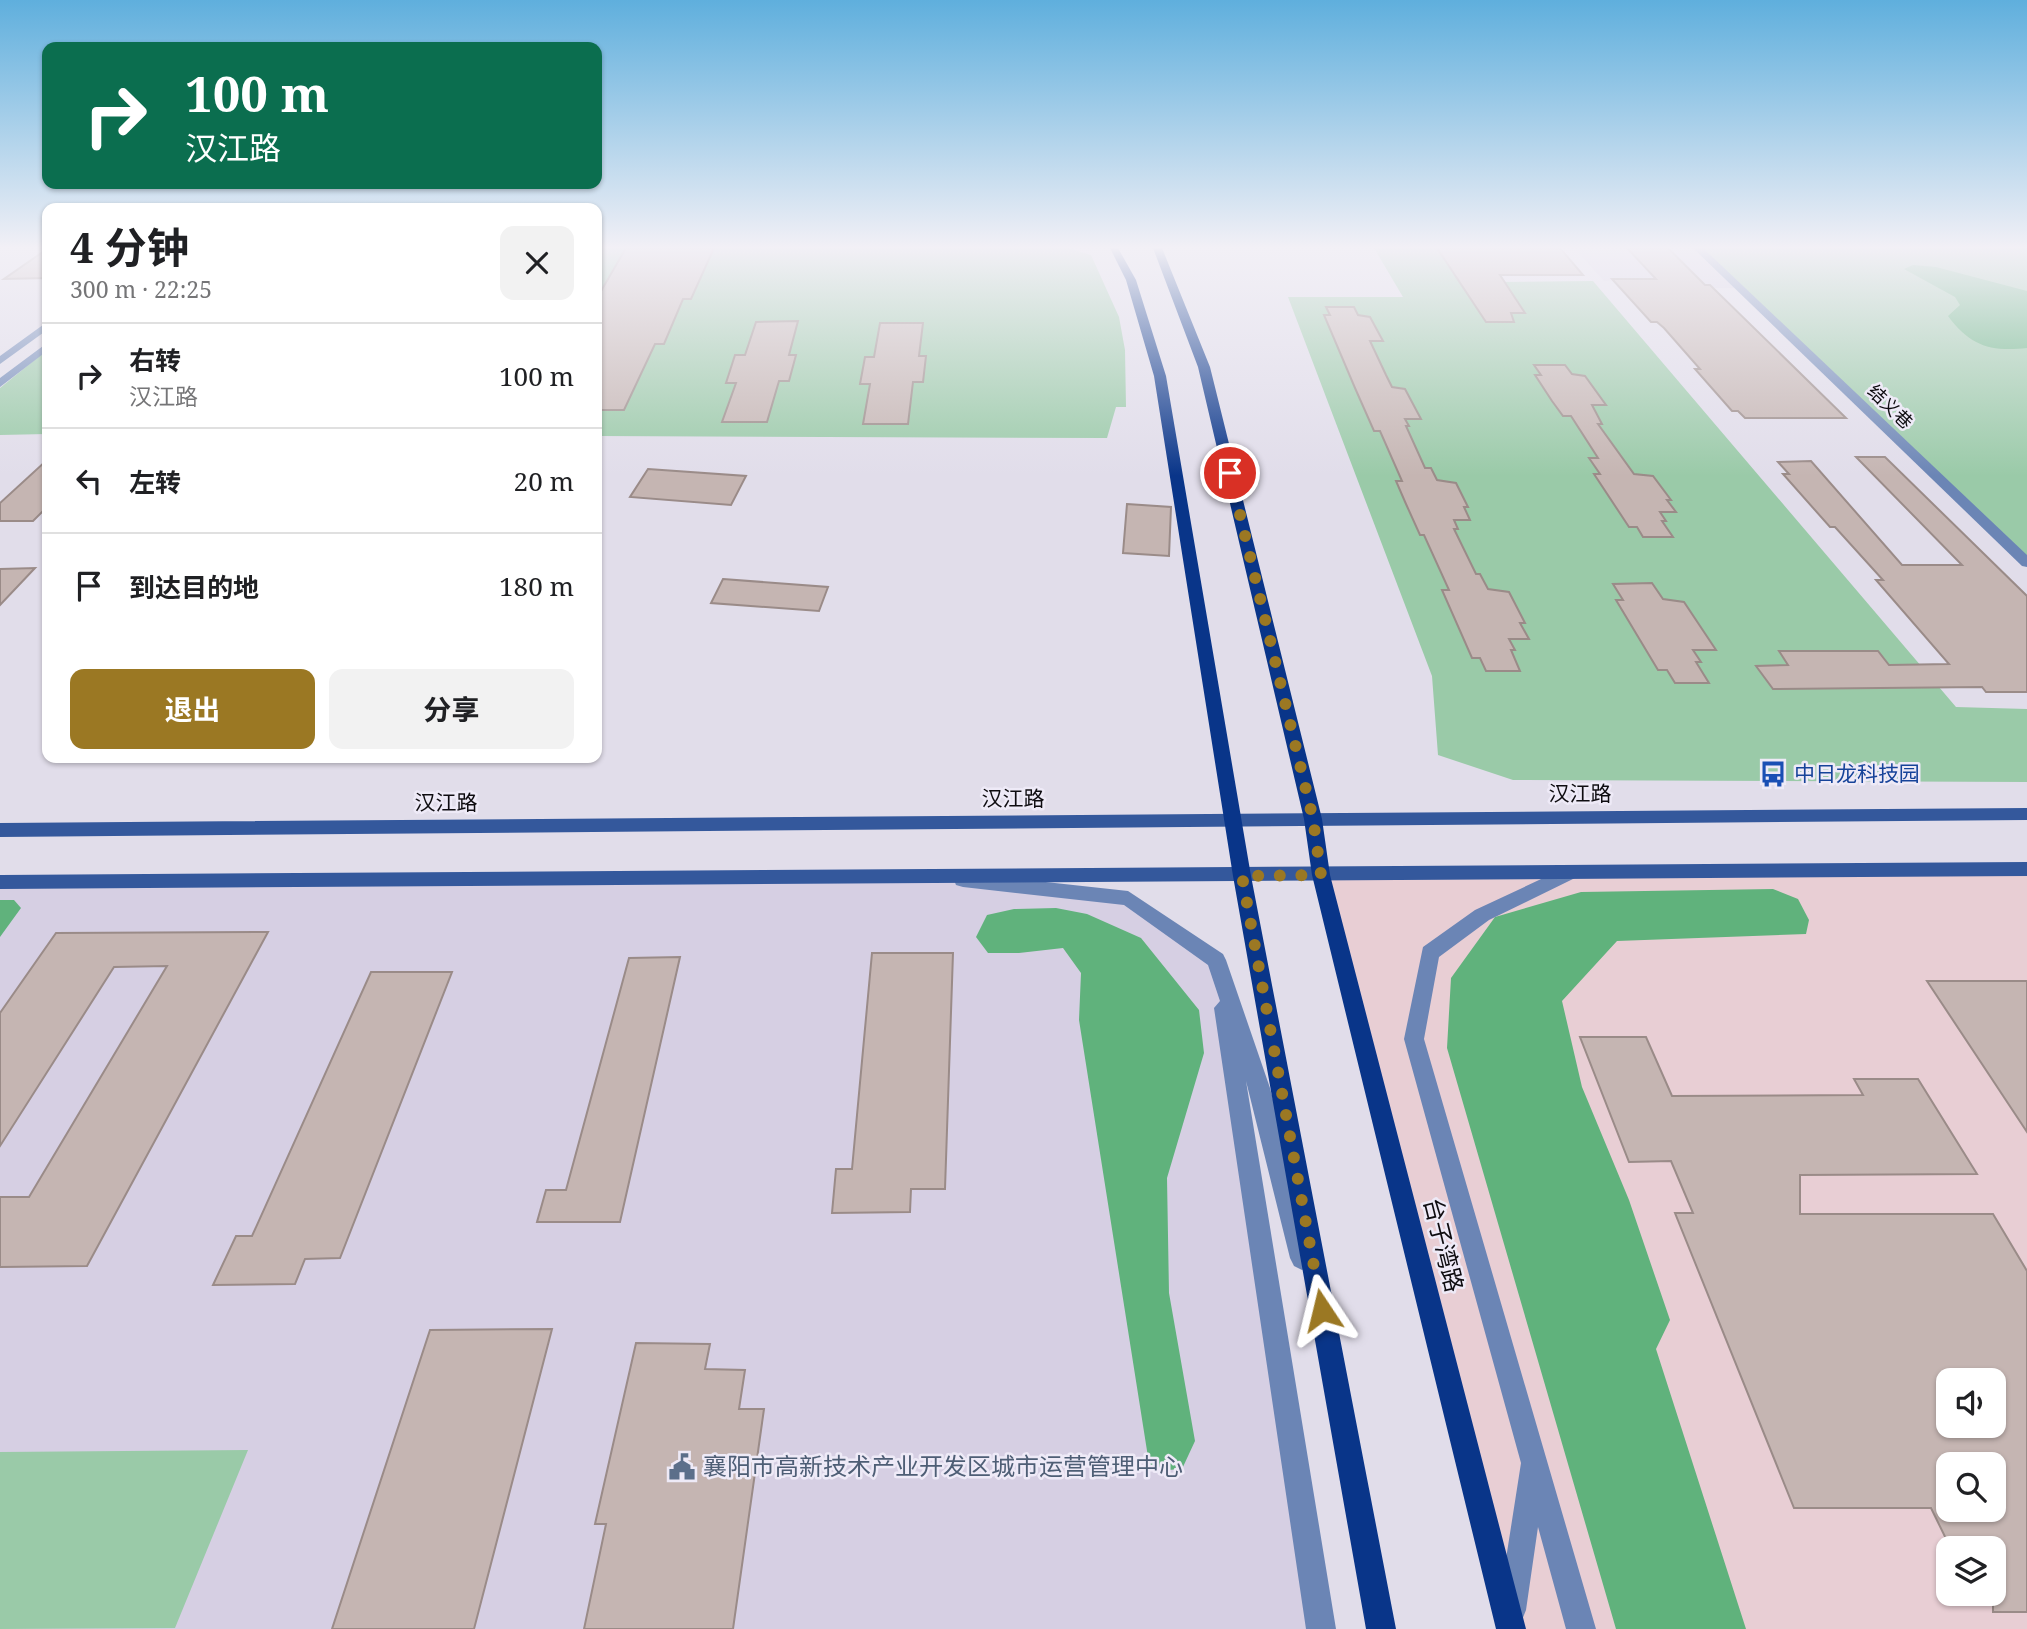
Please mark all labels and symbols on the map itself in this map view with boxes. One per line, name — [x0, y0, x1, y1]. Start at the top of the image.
street label: 结义巷 — [1863, 379, 1918, 434]
pin — [1200, 443, 1260, 503]
bus stop icon: 中日龙科技园 — [1758, 759, 1788, 789]
place label: 中日龙科技园 — [1794, 759, 1920, 787]
street label: 汉江路 — [1549, 779, 1612, 807]
street label: 汉江路 — [982, 784, 1045, 812]
street label: 汉江路 — [415, 788, 478, 816]
street label: 台子湾路 — [1417, 1194, 1472, 1295]
position arrow — [1285, 1273, 1359, 1347]
place label: 襄阳市高新技术产业开发区城市运营管理中心 — [703, 1449, 1183, 1482]
public building icon: 襄阳市高新技术产业开发区城市运营管理中心 — [667, 1452, 697, 1482]

